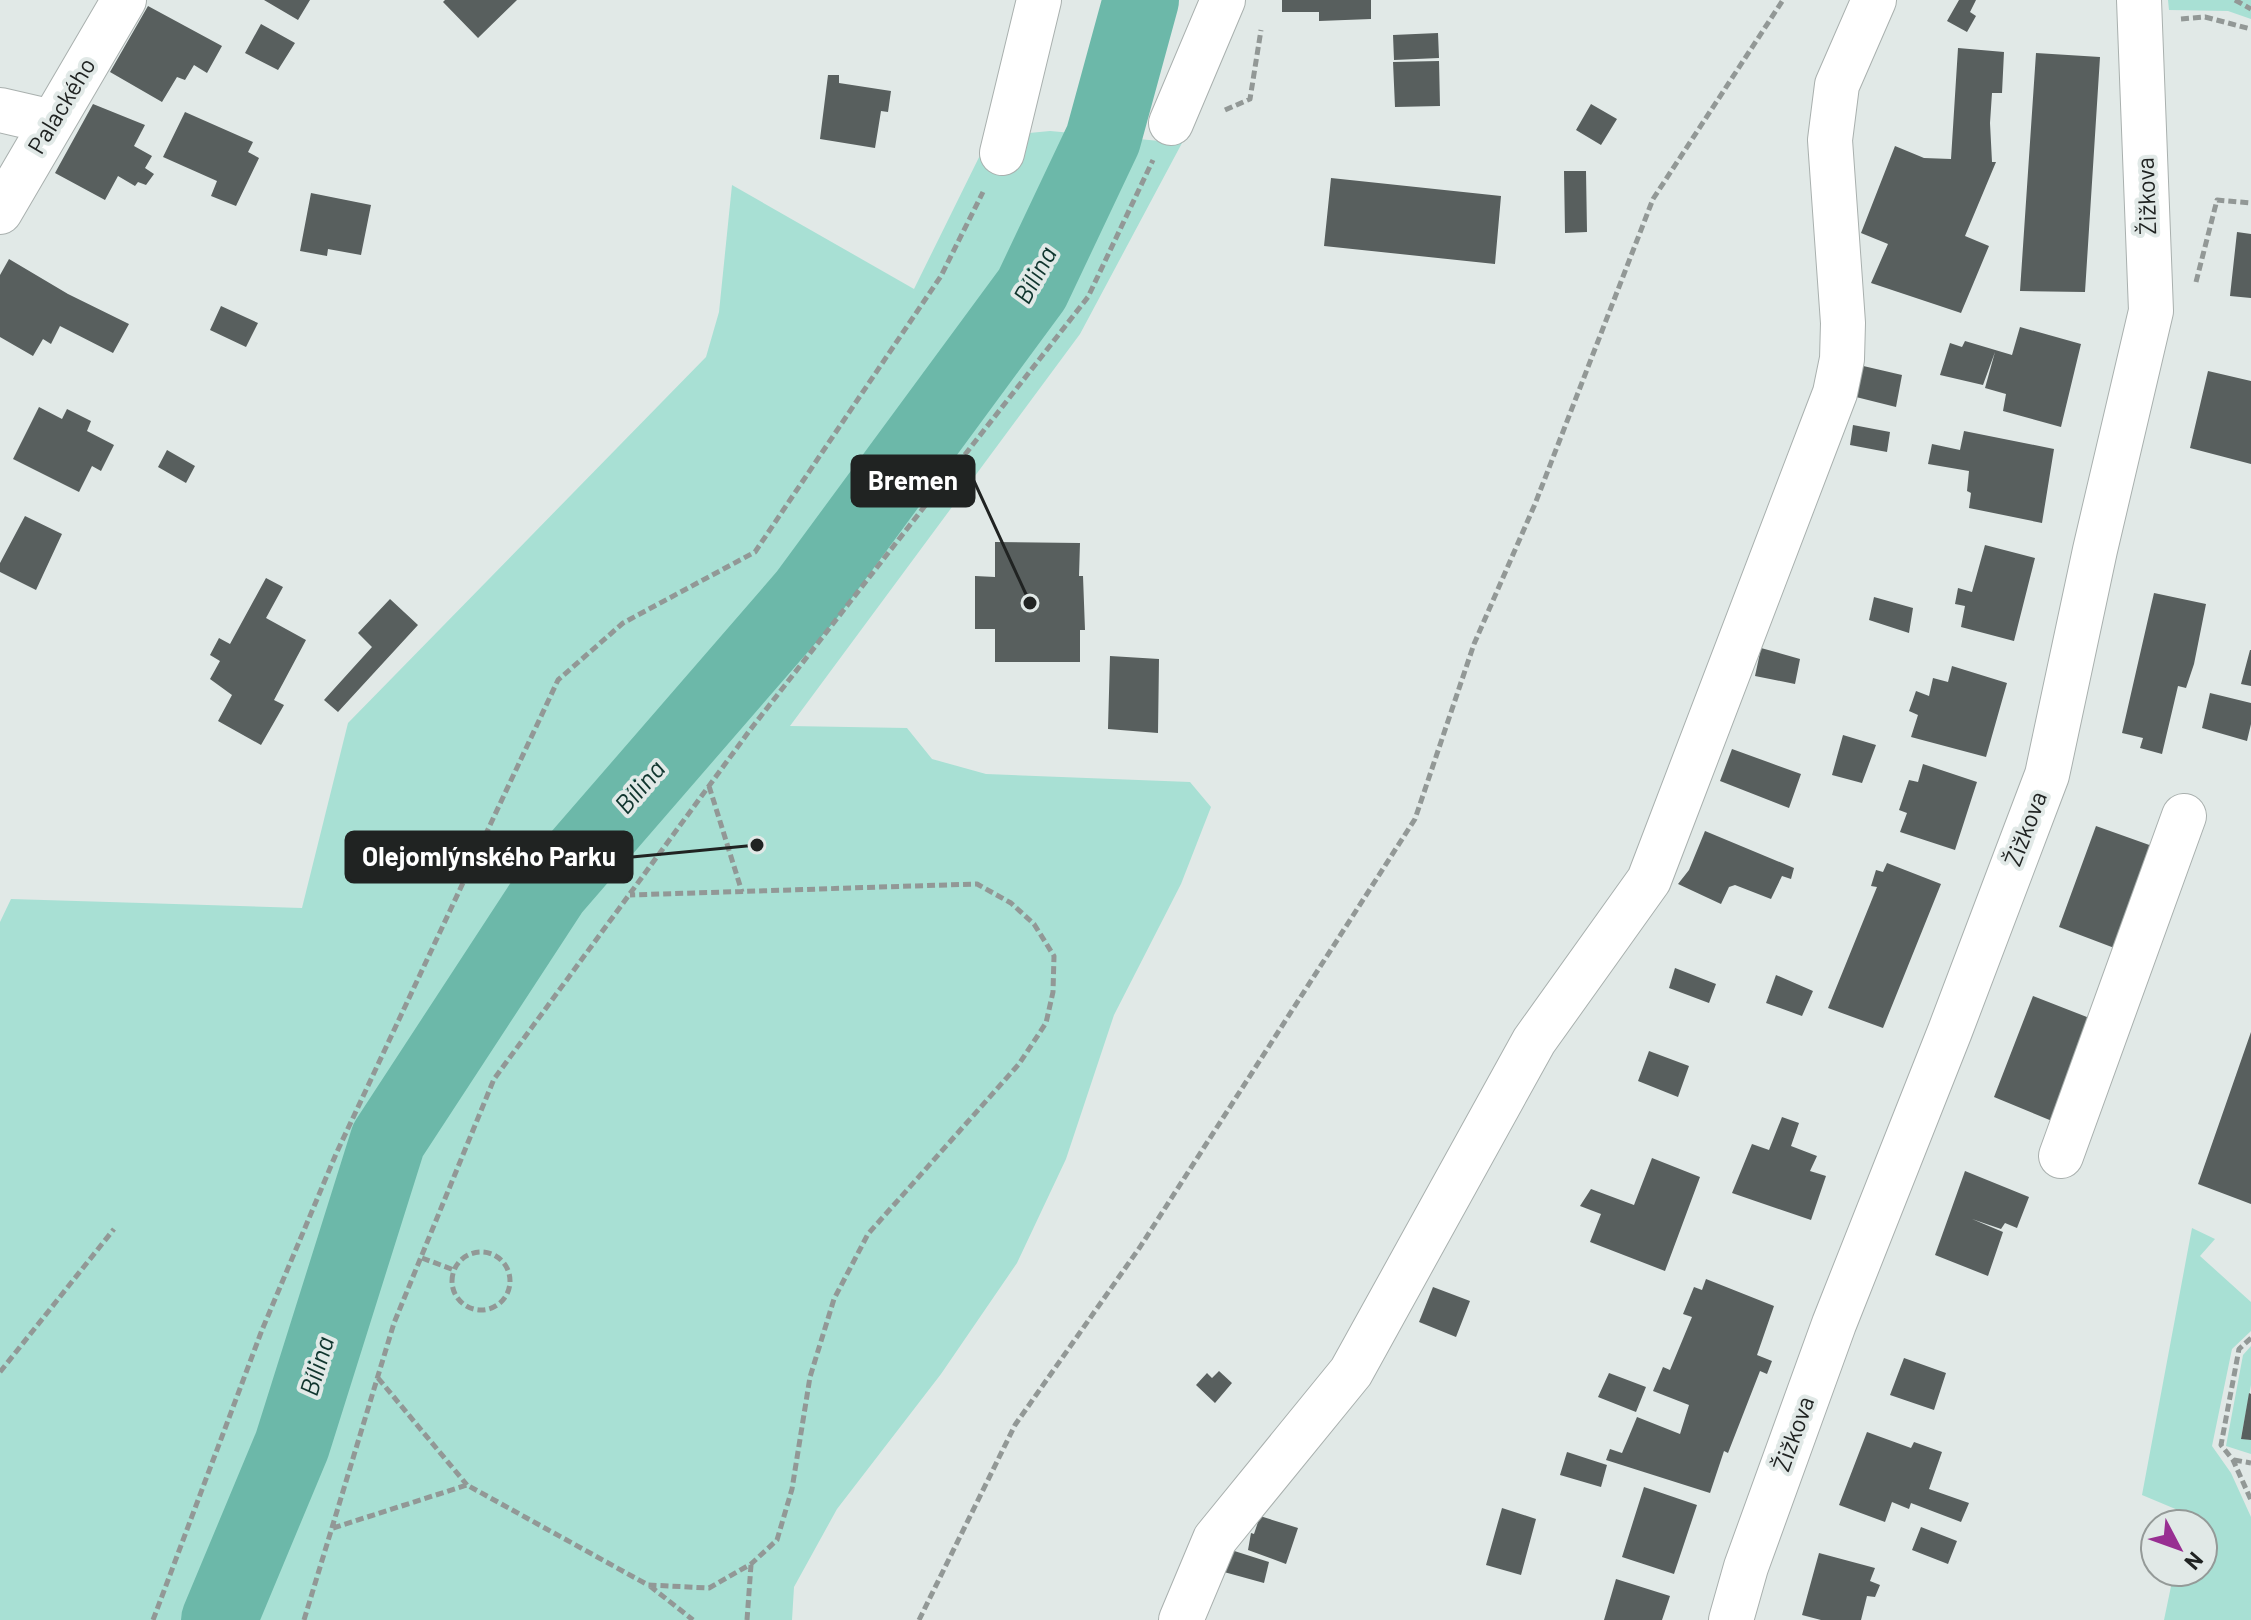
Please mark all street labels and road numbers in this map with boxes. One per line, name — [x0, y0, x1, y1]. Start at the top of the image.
street label: Palackého — [21, 52, 101, 159]
street label: Žižkova — [2130, 157, 2161, 235]
street label: Žižkova — [1997, 787, 2052, 870]
street label: Žižkova — [1766, 1392, 1819, 1475]

